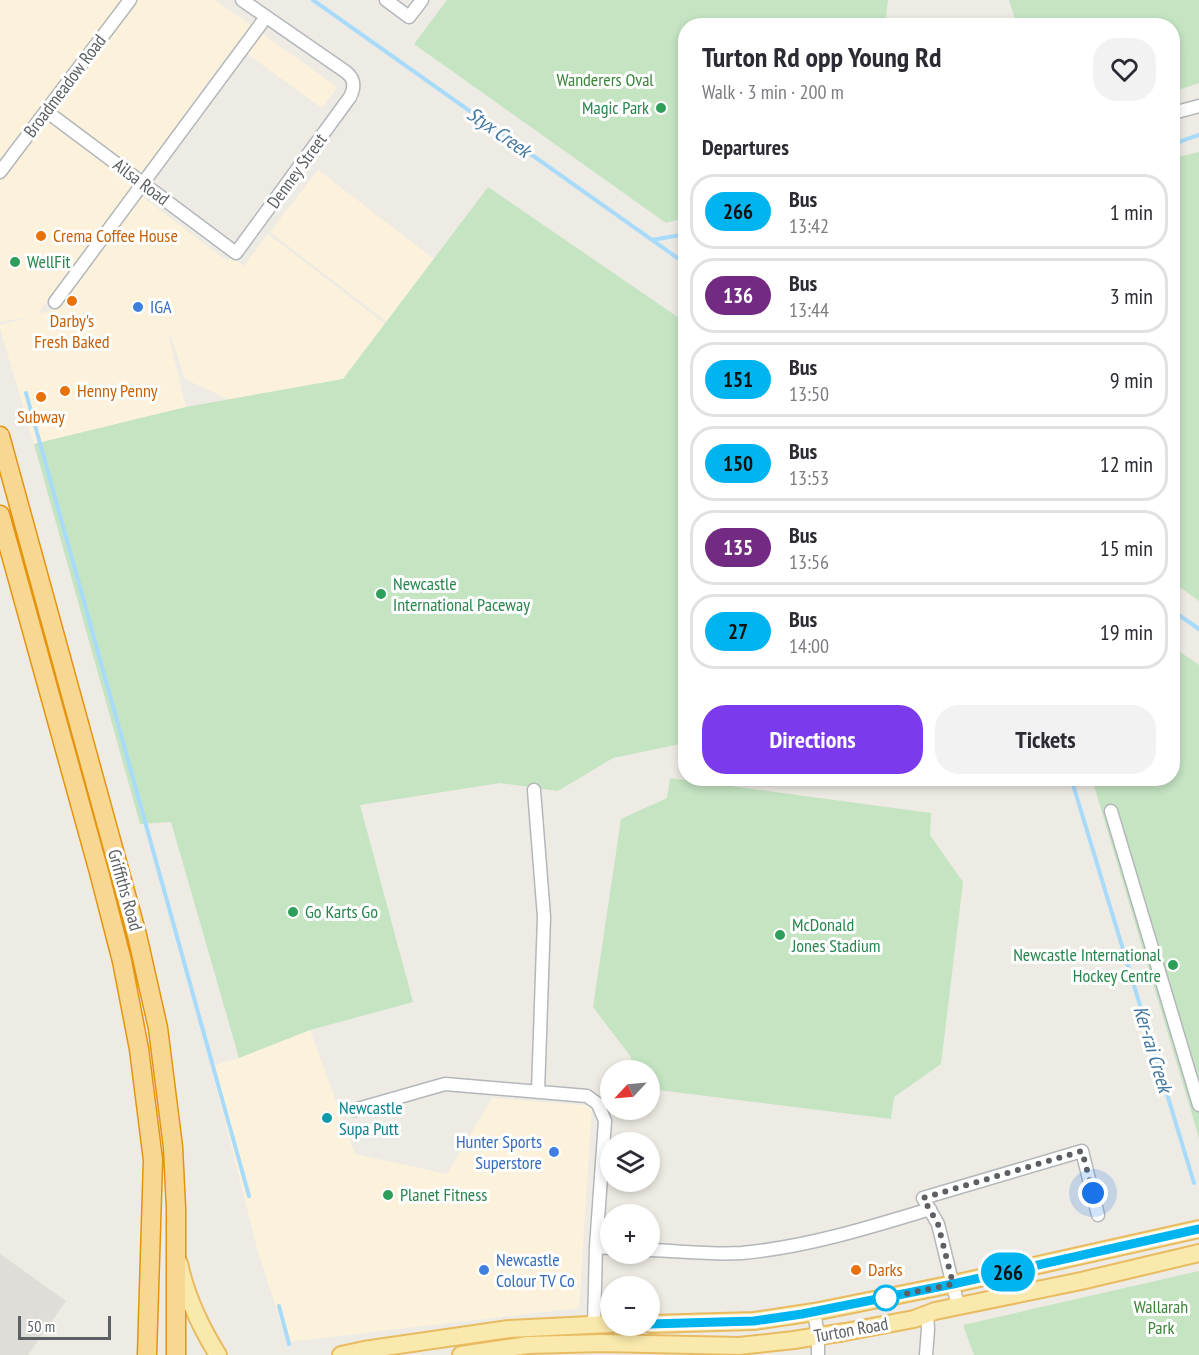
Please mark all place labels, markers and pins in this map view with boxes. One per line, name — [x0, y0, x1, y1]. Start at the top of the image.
place label: Magic Park — [582, 96, 649, 119]
marker: Magic Park — [654, 101, 668, 115]
place label: Crema Coffee House — [53, 224, 178, 247]
marker: Crema Coffee House — [34, 229, 48, 243]
place label: WellFit — [27, 250, 71, 273]
marker: WellFit — [8, 255, 22, 269]
marker: Darby's Fresh Baked — [65, 294, 79, 308]
place label: IGA — [150, 295, 172, 318]
marker: IGA — [131, 300, 145, 314]
place label: Darby's Fresh Baked — [34, 309, 110, 353]
place label: Henny Penny — [77, 379, 158, 402]
marker: Henny Penny — [58, 384, 72, 398]
marker: Subway — [34, 390, 48, 404]
place label: Subway — [17, 405, 65, 428]
place label: Newcastle International Paceway — [393, 572, 530, 616]
marker: Newcastle International Paceway — [374, 587, 388, 601]
place label: Go Karts Go — [305, 900, 378, 923]
marker: Go Karts Go — [286, 905, 300, 919]
place label: McDonald Jones Stadium — [791, 913, 880, 957]
marker: McDonald Jones Stadium — [773, 928, 787, 942]
place label: Newcastle International Hockey Centre — [1013, 943, 1162, 987]
marker: Newcastle International Hockey Centre — [1166, 958, 1180, 972]
place label: Newcastle Supa Putt — [339, 1096, 403, 1140]
marker: Newcastle Supa Putt — [320, 1111, 334, 1125]
place label: Hunter Sports Superstore — [456, 1130, 542, 1174]
marker: Hunter Sports Superstore — [547, 1145, 561, 1159]
place label: Planet Fitness — [400, 1183, 487, 1206]
marker: Planet Fitness — [381, 1188, 395, 1202]
place label: Newcastle Colour TV Co — [496, 1248, 575, 1292]
place label: Darks — [868, 1258, 903, 1281]
marker: Newcastle Colour TV Co — [477, 1263, 491, 1277]
marker: Darks — [849, 1263, 863, 1277]
unlabelled marker — [873, 1285, 899, 1311]

